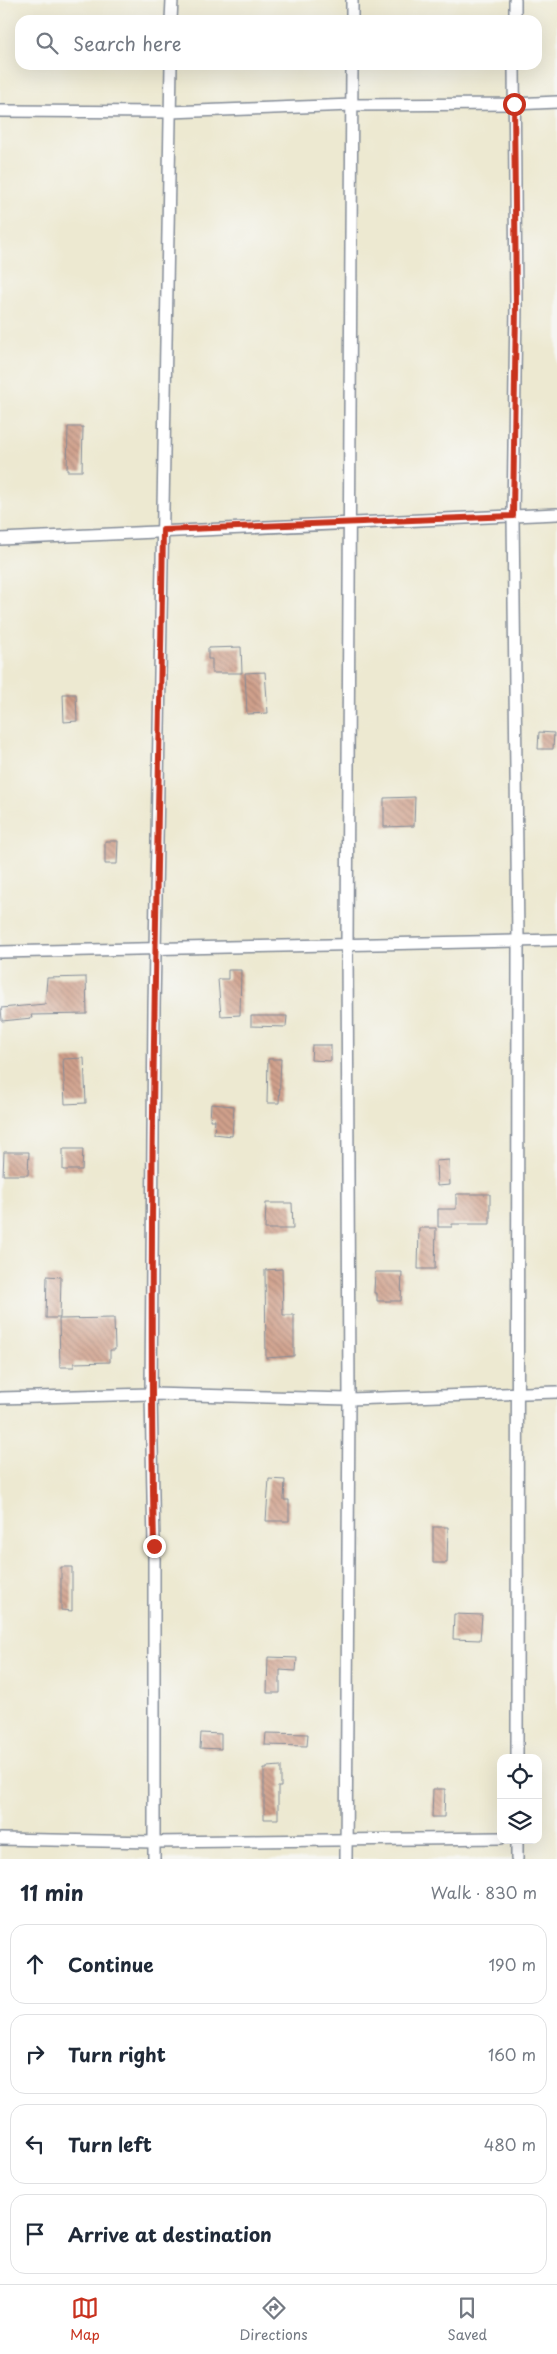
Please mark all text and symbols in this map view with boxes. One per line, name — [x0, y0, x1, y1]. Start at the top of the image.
search box — [15, 15, 542, 70]
icon: search — [33, 29, 61, 57]
text: Search here — [73, 29, 182, 57]
route start — [503, 93, 526, 116]
route end — [143, 1535, 166, 1558]
map controls — [497, 1754, 542, 1844]
button: locate — [497, 1754, 542, 1799]
button: layers — [497, 1799, 542, 1844]
text: 11 min — [20, 1876, 84, 1908]
text: Walk · 830 m — [431, 1880, 537, 1904]
icon: ahead — [21, 1950, 49, 1978]
text: Continue — [68, 1950, 154, 1978]
text: 190 m — [488, 1952, 536, 1976]
icon: right — [21, 2040, 49, 2068]
text: Turn right — [68, 2040, 166, 2068]
text: 160 m — [488, 2042, 536, 2066]
icon: left — [21, 2130, 49, 2158]
text: Turn left — [68, 2130, 152, 2158]
text: 480 m — [484, 2132, 536, 2156]
icon: arrive — [21, 2220, 49, 2248]
text: Arrive at destination — [68, 2220, 272, 2248]
tab: Map — [70, 2294, 100, 2345]
tab: Directions — [240, 2294, 308, 2345]
tab: Saved — [447, 2294, 487, 2345]

